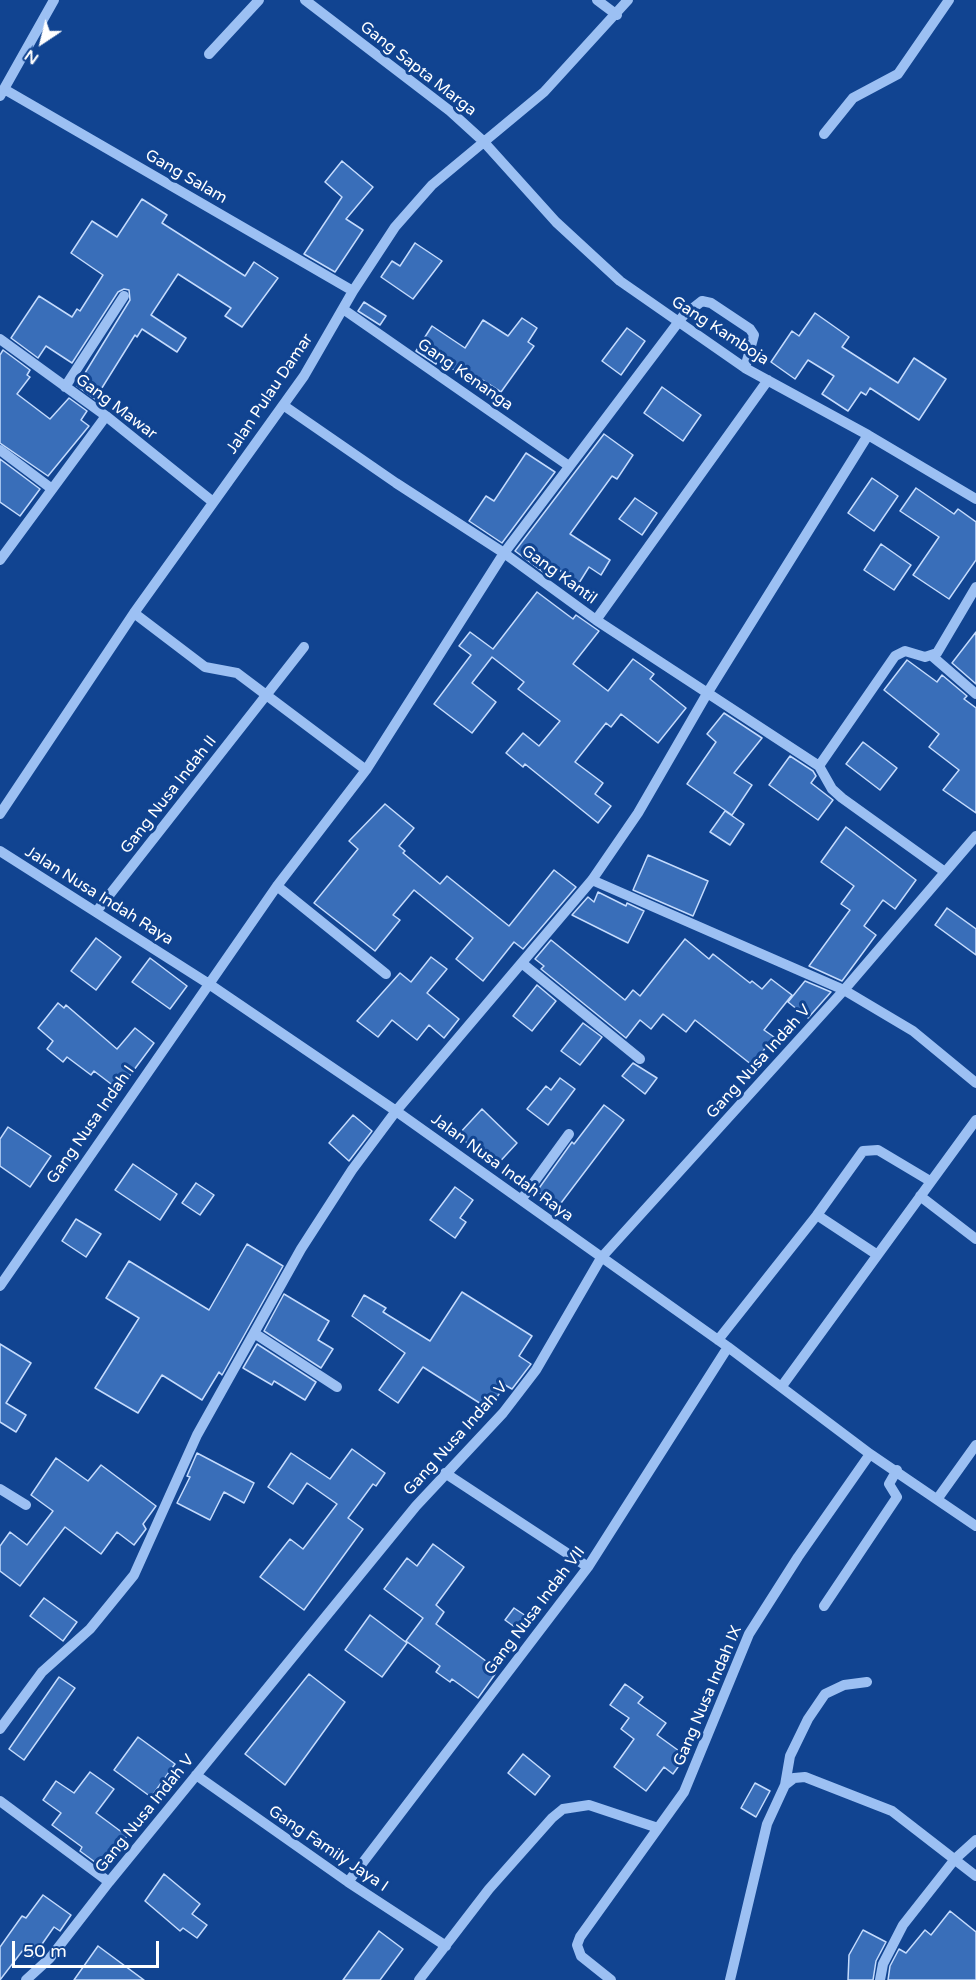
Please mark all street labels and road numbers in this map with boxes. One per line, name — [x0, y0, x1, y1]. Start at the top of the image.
street label: Gang Sapta Marga — [356, 18, 480, 120]
street label: Gang Salam — [142, 146, 230, 208]
street label: Gang Kamboja — [668, 292, 772, 370]
street label: Jalan Pulau Damar — [223, 330, 317, 458]
street label: Gang Kenanga — [413, 335, 517, 415]
street label: Gang Mawar — [71, 370, 161, 444]
street label: Gang Kantil — [518, 541, 600, 609]
street label: Gang Nusa Indah II — [117, 732, 221, 858]
street label: Jalan Nusa Indah Raya — [21, 842, 177, 950]
street label: Gang Nusa Indah V — [703, 1001, 815, 1123]
street label: Gang Nusa Indah I — [43, 1062, 139, 1188]
street label: Jalan Nusa Indah Raya — [427, 1110, 577, 1226]
street label: Gang Nusa Indah V — [400, 1378, 512, 1500]
street label: Gang Nusa Indah VII — [480, 1543, 590, 1679]
street label: Gang Nusa Indah IX — [670, 1623, 746, 1769]
street label: Gang Nusa Indah V — [91, 1751, 199, 1877]
street label: Gang Family Jaya I — [264, 1802, 392, 1896]

